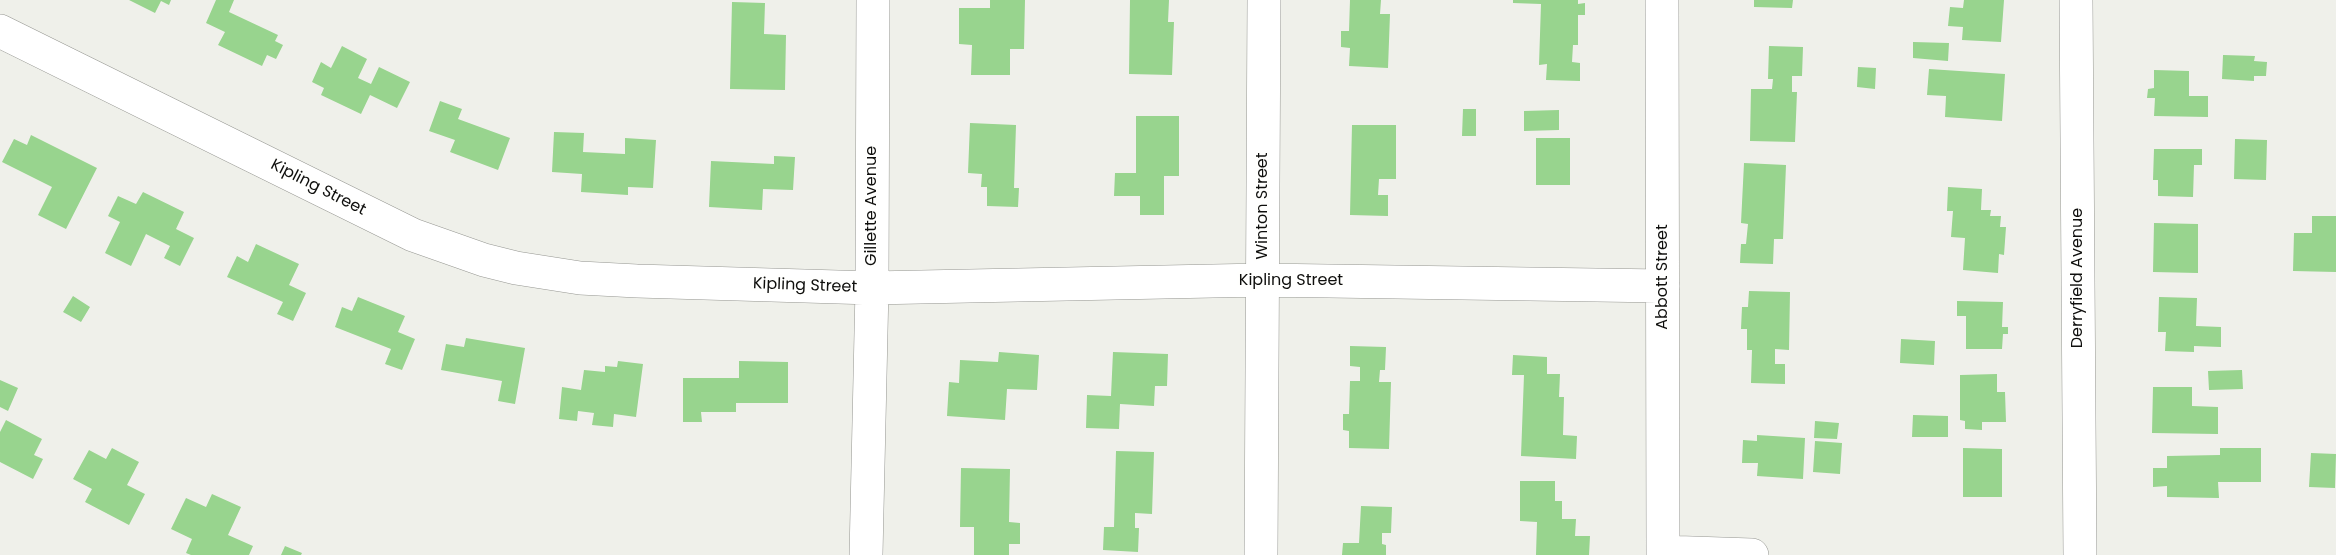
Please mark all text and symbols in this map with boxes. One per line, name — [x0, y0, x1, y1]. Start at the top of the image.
street label: Gillette Avenue — [862, 146, 882, 266]
street label: Winton Street — [1253, 152, 1273, 260]
street label: Kipling Street — [267, 156, 369, 220]
street label: Derryfield Avenue — [2068, 208, 2088, 348]
street label: Abbott Street — [1653, 224, 1673, 330]
street label: Kipling Street — [1239, 271, 1343, 291]
street label: Kipling Street — [753, 275, 857, 297]

